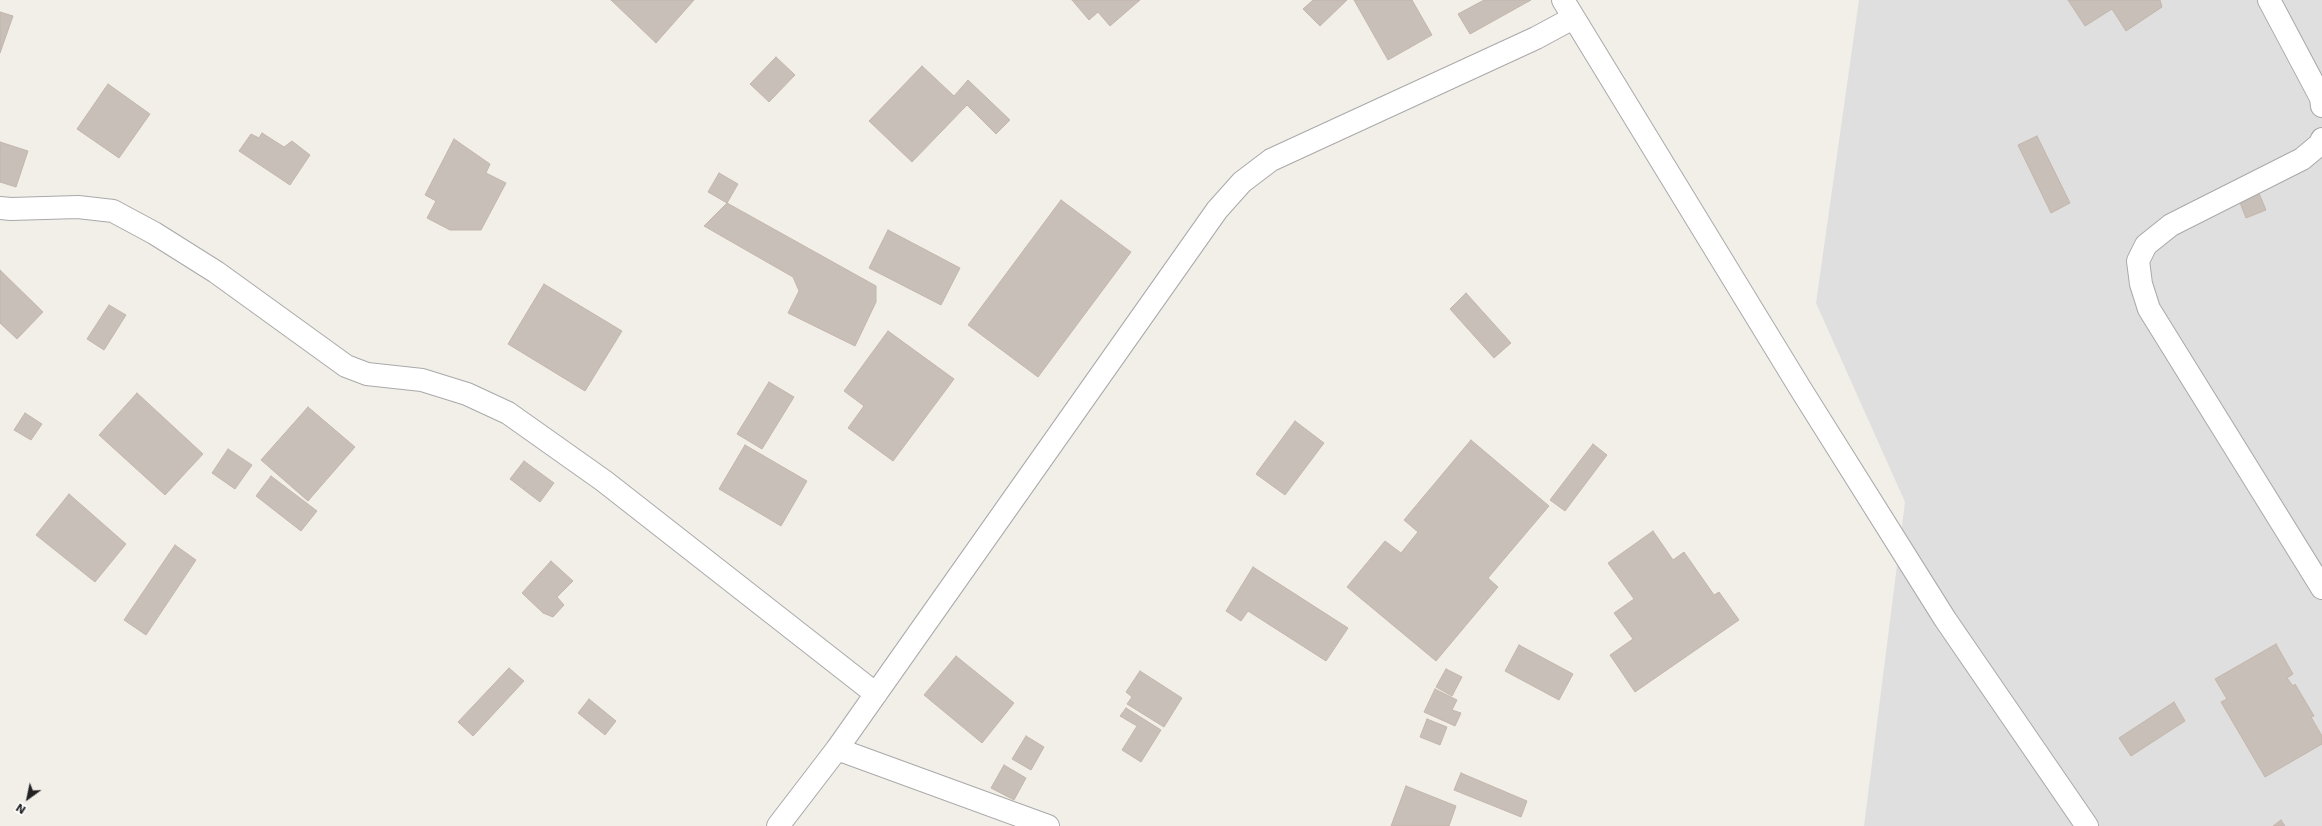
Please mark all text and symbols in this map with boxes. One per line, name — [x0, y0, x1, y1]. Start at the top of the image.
north arrow — [8, 778, 48, 818]
text: N — [14, 801, 29, 816]

